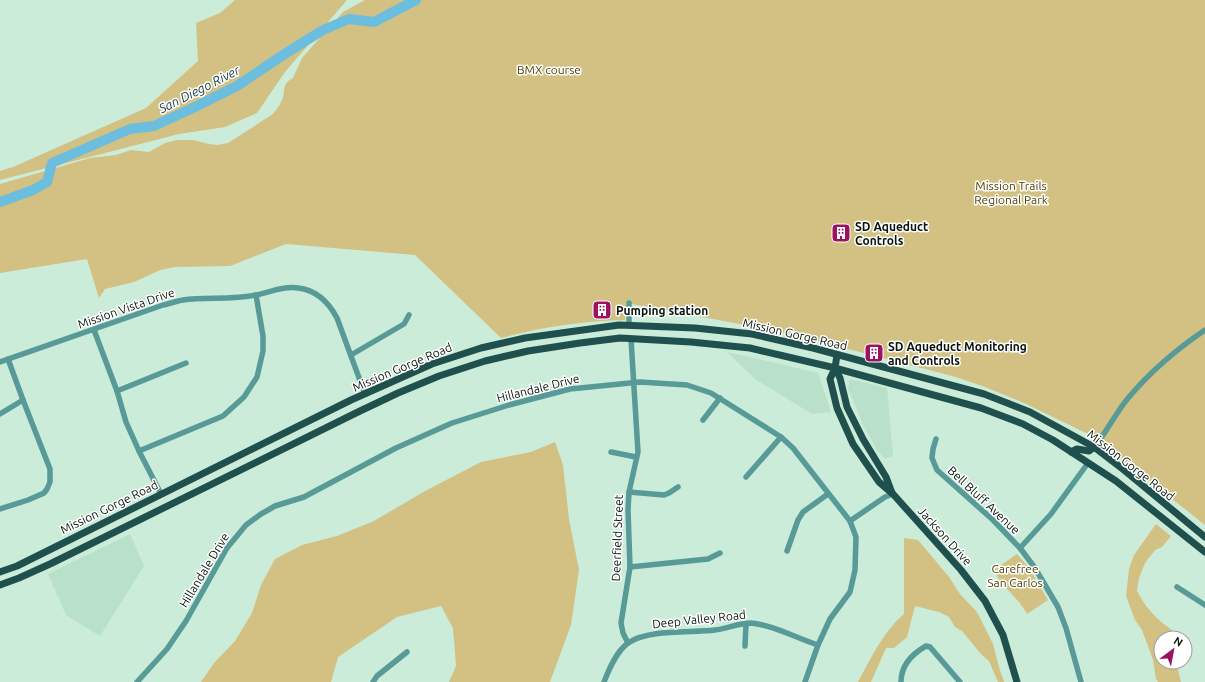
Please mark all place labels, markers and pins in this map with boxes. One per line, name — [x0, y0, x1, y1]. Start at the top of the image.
place label: SD Aqueduct Controls — [855, 220, 928, 247]
building icon: SD Aqueduct Controls — [830, 222, 852, 244]
building icon: Pumping station — [591, 299, 613, 321]
place label: Pumping station — [616, 304, 708, 317]
place label: SD Aqueduct Monitoring and Controls — [888, 340, 1027, 367]
building icon: SD Aqueduct Monitoring and Controls — [863, 342, 885, 364]

